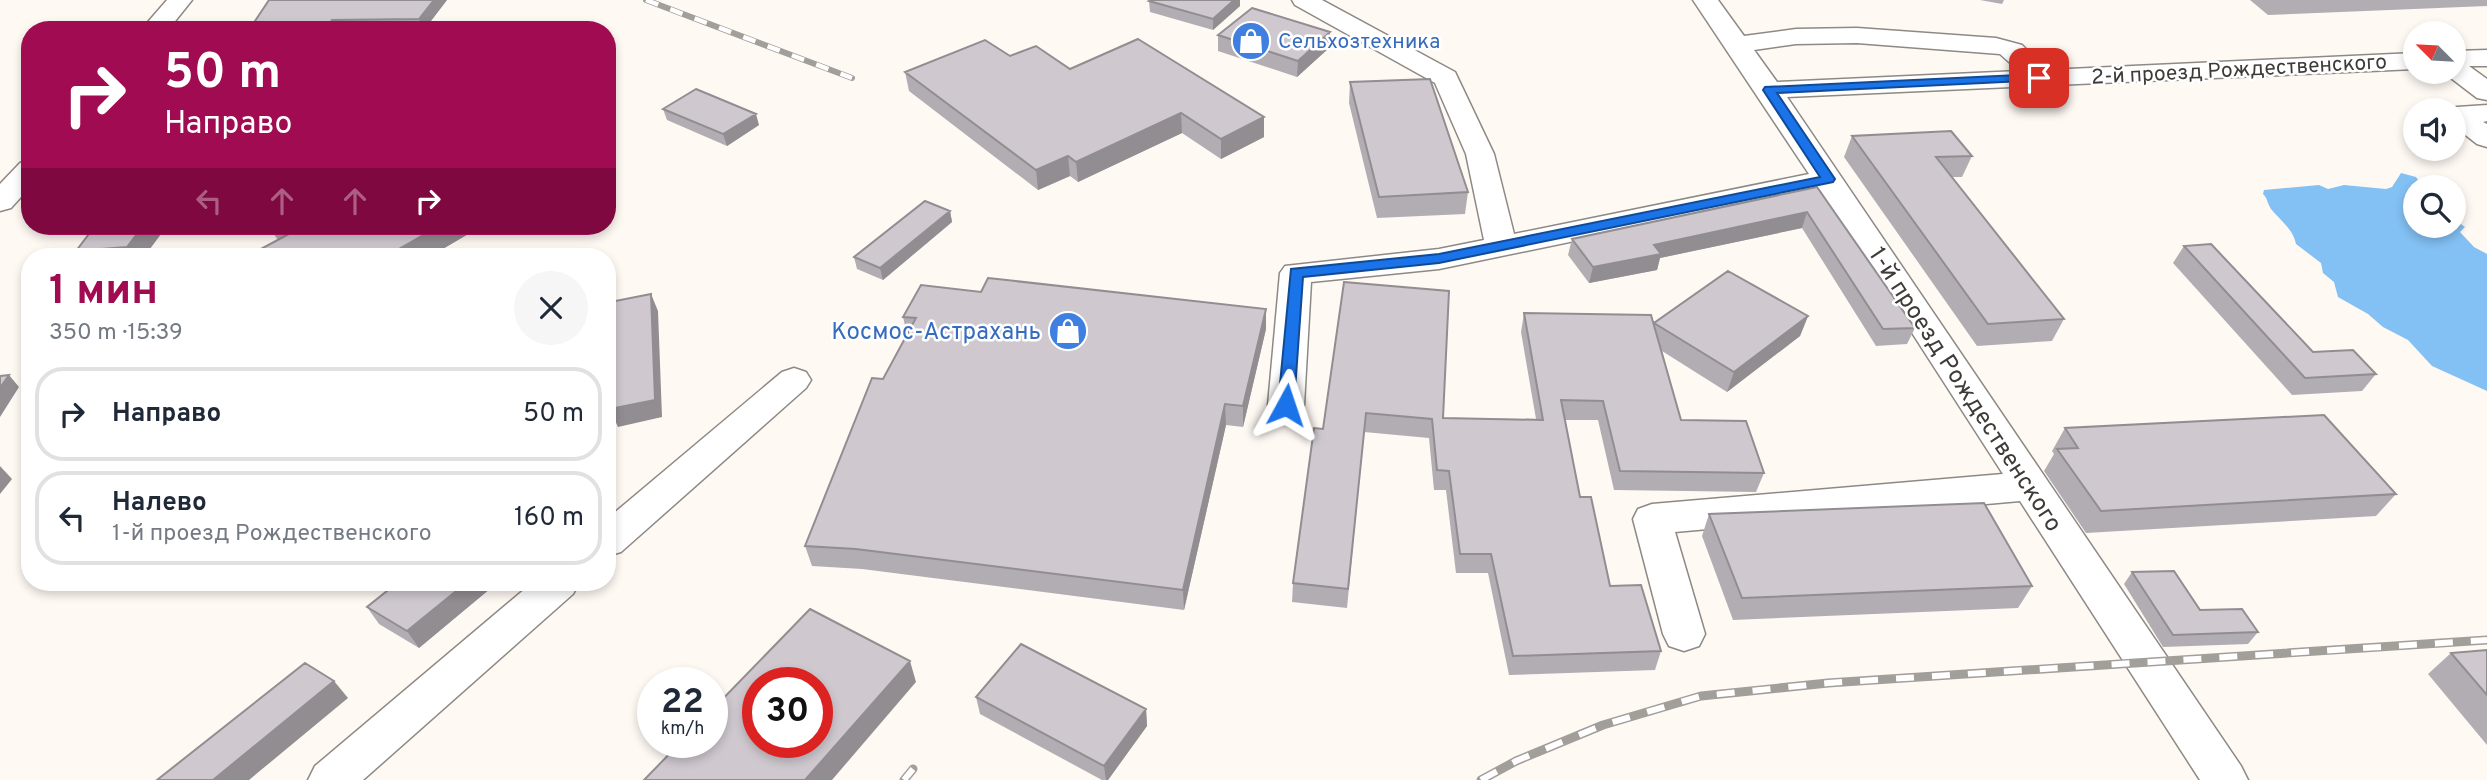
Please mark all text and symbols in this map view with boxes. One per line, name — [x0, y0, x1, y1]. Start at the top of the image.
shop icon: Сельхозтехника — [1230, 20, 1272, 62]
north arrow — [2403, 21, 2466, 84]
map controls — [2403, 21, 2466, 238]
place label: Сельхозтехника — [1278, 29, 1440, 56]
text: 50 m — [164, 44, 281, 106]
pin — [2009, 48, 2069, 108]
icon: right — [49, 49, 140, 140]
street label: 2-й проезд Рождественского — [2091, 49, 2388, 92]
icon: arrive — [2020, 59, 2058, 97]
button: sound — [2403, 98, 2466, 161]
text: Направо — [164, 105, 292, 145]
button: search — [2403, 175, 2466, 238]
icon: left — [190, 182, 228, 220]
icon: ahead — [263, 182, 301, 220]
icon: ahead — [336, 182, 374, 220]
icon: right — [409, 182, 447, 220]
street label: 1-й проезд Рождественского — [1861, 242, 2068, 538]
text: 1 мин — [49, 266, 158, 319]
button: close — [514, 271, 588, 345]
shop icon: Космос-Астрахань — [1047, 310, 1089, 352]
place label: Космос-Астрахань — [831, 318, 1041, 348]
text: 350 m · 15:39 — [49, 319, 183, 348]
position arrow — [1249, 368, 1323, 442]
icon: right — [53, 395, 91, 433]
text: Направо — [112, 398, 221, 431]
text: 50 m — [523, 398, 584, 431]
text: Налево — [112, 487, 207, 520]
icon: left — [53, 499, 91, 537]
text: 160 m — [514, 502, 584, 535]
text: 1-й проезд Рождественского — [112, 520, 432, 549]
speed limit sign: 30 — [742, 667, 833, 758]
text: 22 — [661, 681, 704, 725]
text: km/h — [661, 718, 704, 741]

